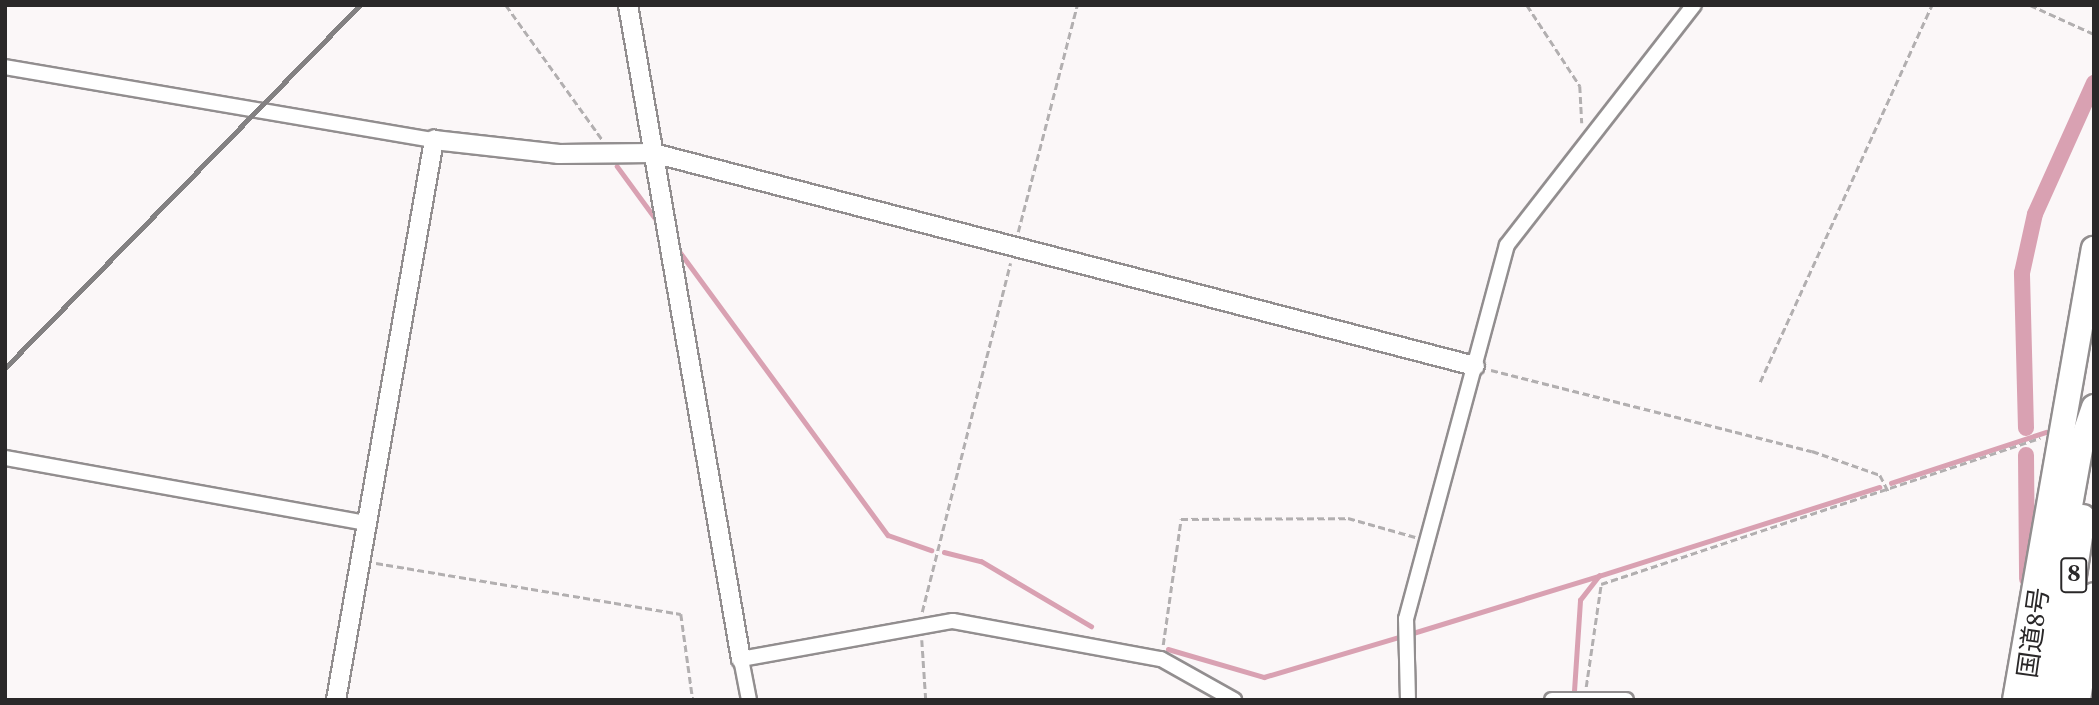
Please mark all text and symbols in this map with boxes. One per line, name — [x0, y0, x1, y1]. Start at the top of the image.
road number: 8 — [2060, 554, 2088, 596]
street label: 国道8号 — [2013, 586, 2057, 680]

